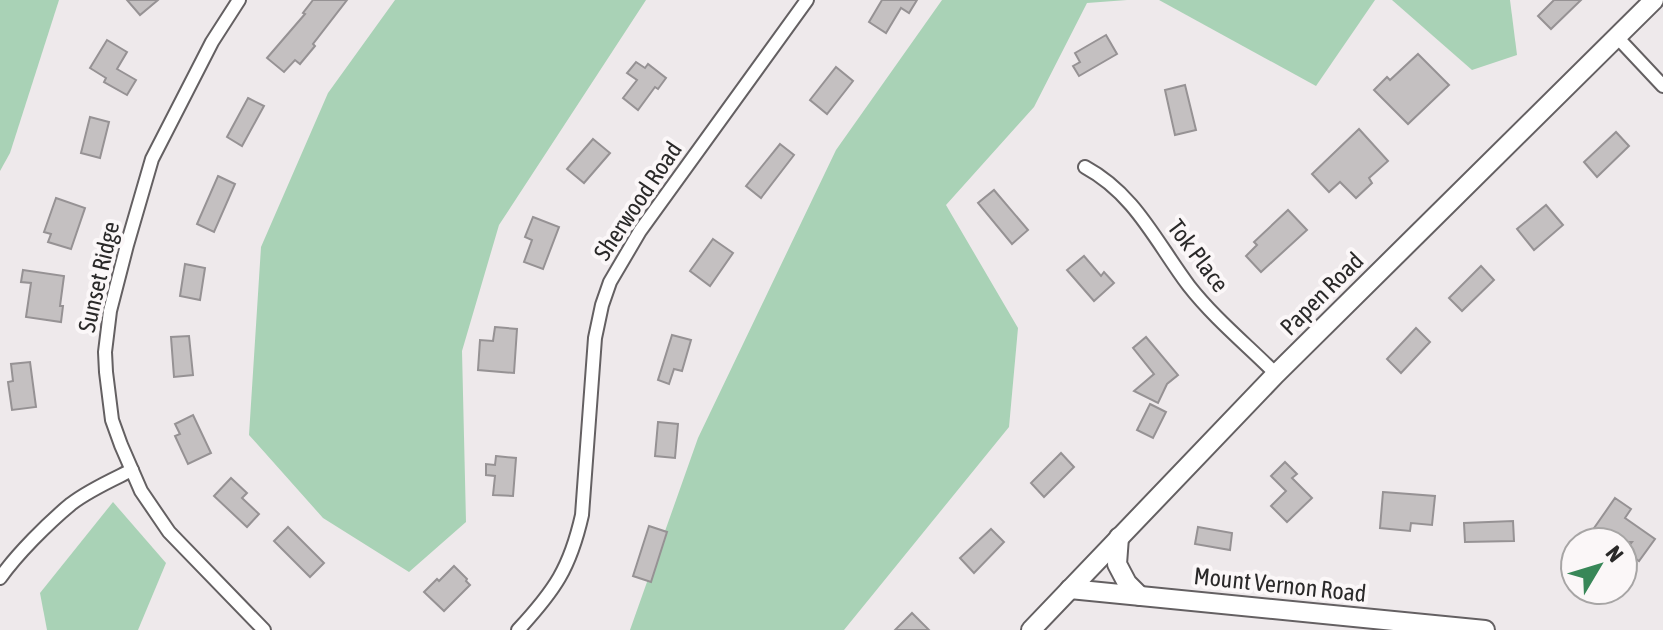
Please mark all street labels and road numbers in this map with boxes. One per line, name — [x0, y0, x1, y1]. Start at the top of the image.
street label: Sherwood Road — [588, 136, 687, 265]
street label: Tok Place — [1163, 214, 1234, 297]
street label: Sunset Ridge — [73, 219, 124, 335]
street label: Papen Road — [1275, 247, 1368, 340]
street label: Mount Vernon Road — [1192, 562, 1368, 607]

